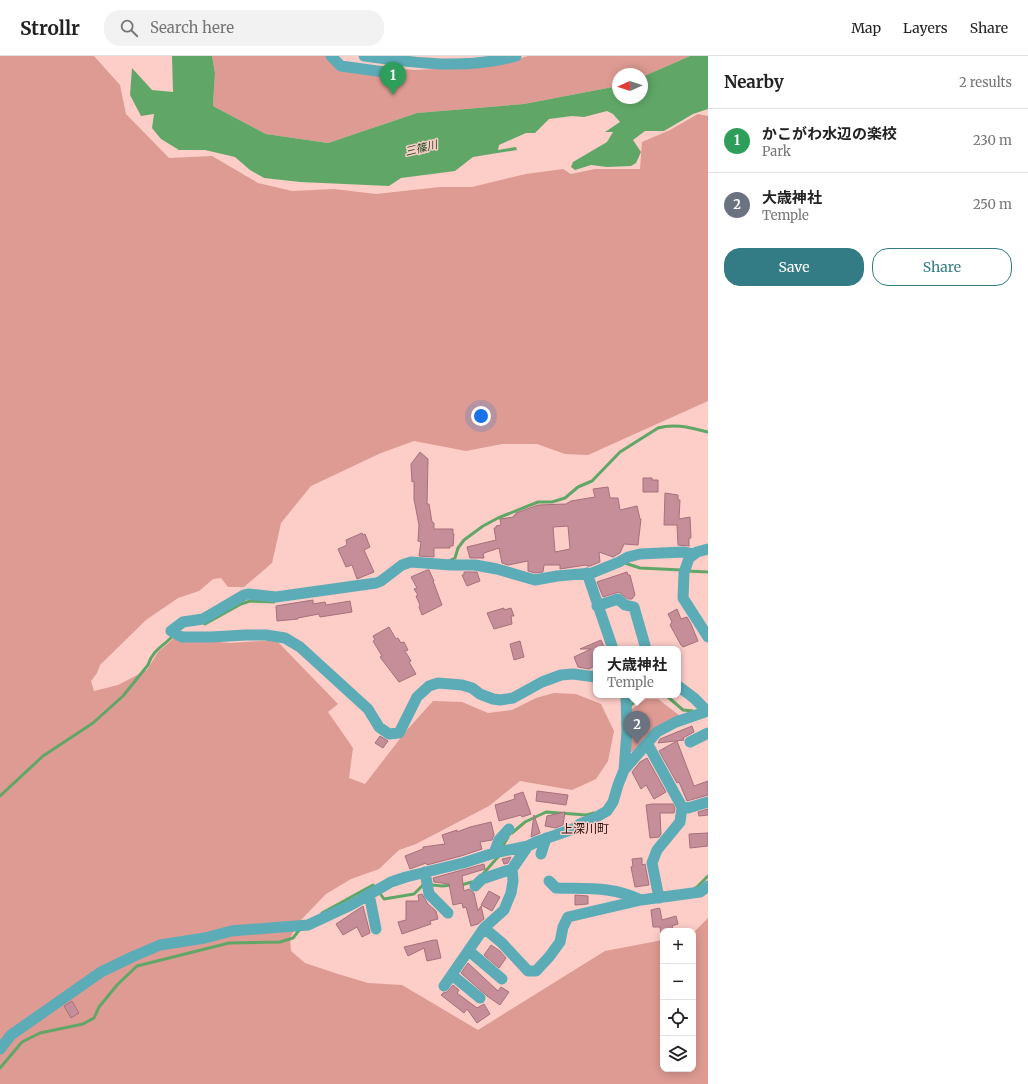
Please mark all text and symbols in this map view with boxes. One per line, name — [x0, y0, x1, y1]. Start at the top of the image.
search box — [104, 10, 384, 46]
text: Strollr — [20, 16, 80, 40]
icon: search — [118, 17, 140, 39]
text: Search here — [150, 18, 234, 37]
text: Map — [851, 19, 881, 37]
text: Layers — [903, 19, 948, 37]
text: Share — [970, 19, 1008, 37]
pin: 1 — [380, 62, 406, 95]
north arrow — [612, 68, 648, 104]
text: Nearby — [724, 71, 784, 93]
text: 2 results — [959, 74, 1012, 91]
text: かこがわ水辺の楽校 — [762, 124, 897, 143]
text: 1 — [734, 132, 740, 149]
text: 230 m — [973, 132, 1012, 149]
water label: 三篠川 — [403, 137, 440, 159]
text: Park — [762, 143, 791, 160]
text: 大歳神社 — [762, 188, 822, 207]
text: 2 — [733, 196, 741, 213]
text: 250 m — [973, 196, 1012, 213]
text: Temple — [762, 207, 809, 224]
button: Save — [724, 248, 864, 286]
button: Share — [872, 248, 1012, 286]
your location — [471, 406, 491, 426]
popup — [593, 646, 681, 698]
text: 大歳神社 — [607, 655, 667, 674]
text: Temple — [607, 674, 654, 691]
pin: 2 — [624, 711, 650, 744]
district label: 上深川町 — [561, 821, 609, 836]
map controls — [660, 928, 696, 1072]
button: + — [660, 928, 696, 964]
button: − — [660, 964, 696, 1000]
button: locate — [660, 1000, 696, 1036]
button: layers — [660, 1036, 696, 1072]

